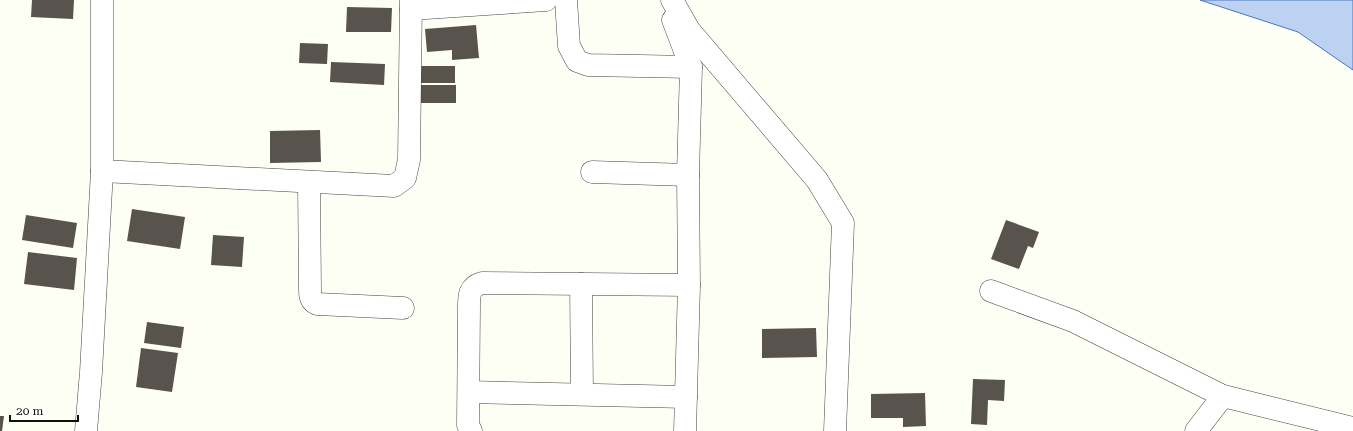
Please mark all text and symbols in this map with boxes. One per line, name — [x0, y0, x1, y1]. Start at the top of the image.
scale bar — [10, 397, 78, 423]
text: 20 m — [16, 404, 43, 418]

